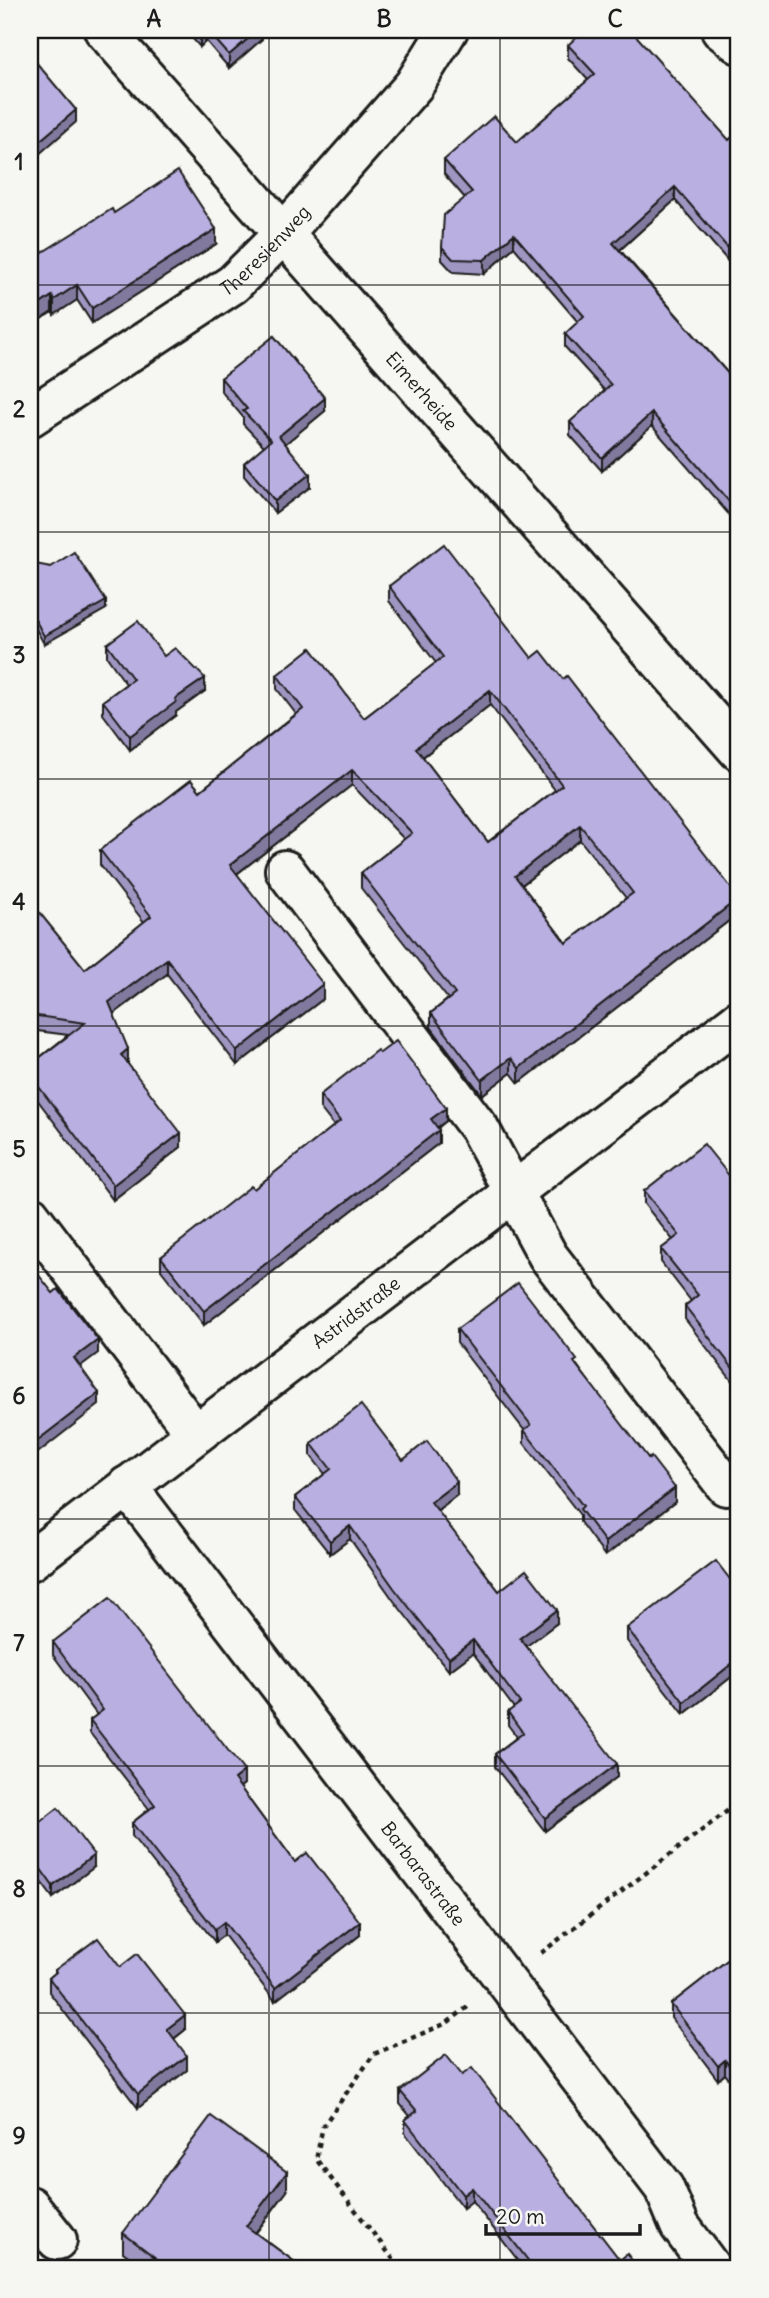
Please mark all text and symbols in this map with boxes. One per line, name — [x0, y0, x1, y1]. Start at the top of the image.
text: A — [147, 4, 162, 33]
text: B — [376, 4, 392, 33]
text: C — [607, 4, 623, 33]
text: 1 — [14, 147, 24, 176]
street label: Theresienweg — [216, 200, 315, 301]
street label: Eimerheide — [381, 347, 463, 435]
text: 2 — [13, 394, 26, 423]
text: 3 — [12, 640, 26, 669]
text: 4 — [12, 887, 26, 916]
text: 5 — [12, 1134, 26, 1163]
street label: Astridstraße — [307, 1271, 405, 1354]
text: 6 — [12, 1381, 26, 1410]
text: 7 — [13, 1628, 25, 1657]
street label: Barbarastraße — [376, 1817, 471, 1930]
text: 8 — [12, 1874, 26, 1903]
text: 9 — [12, 2121, 26, 2150]
scale bar — [486, 2193, 640, 2237]
text: 20 m — [496, 2203, 545, 2230]

